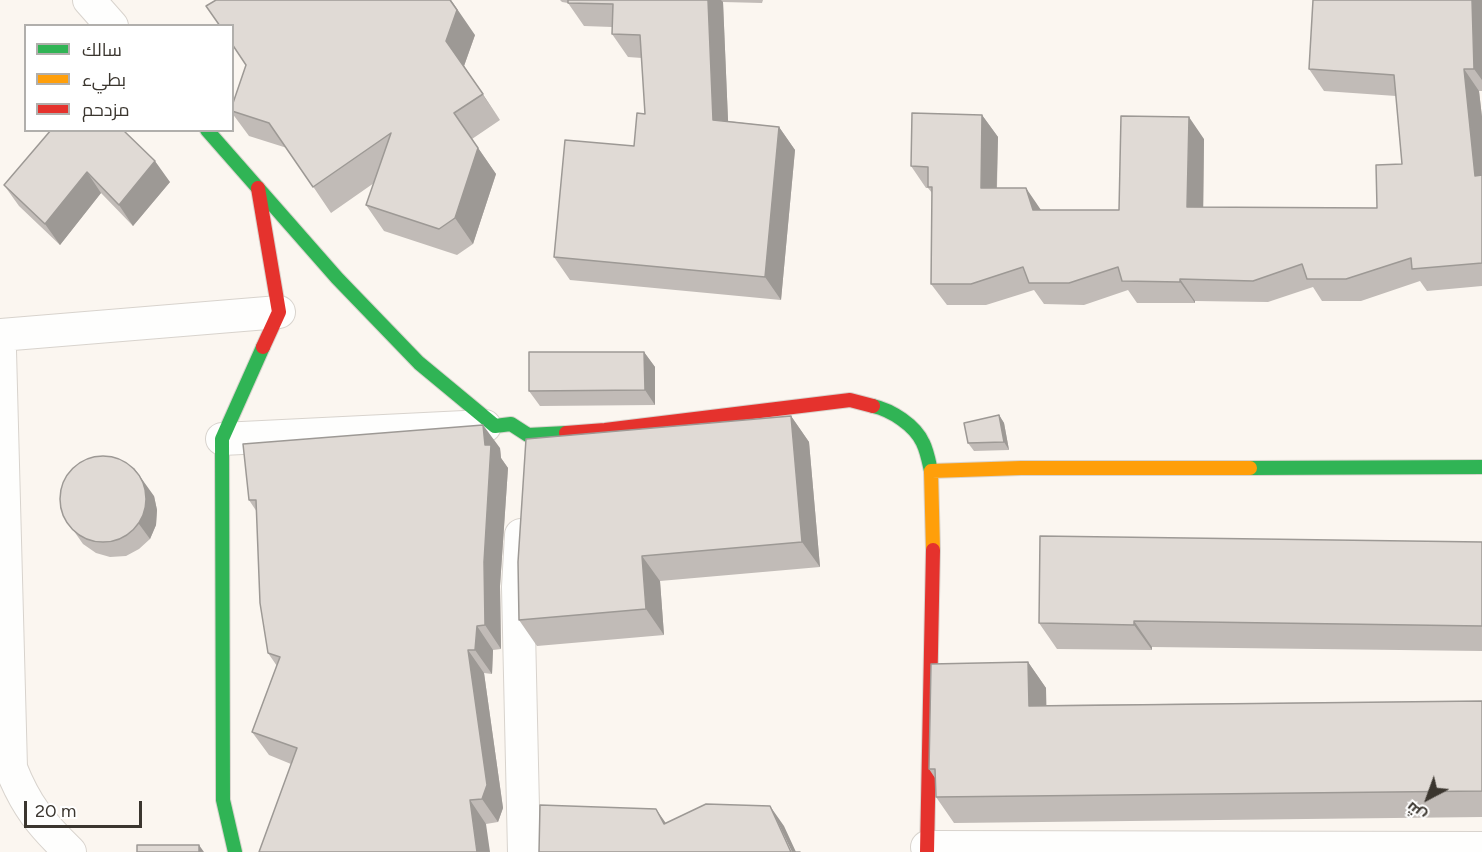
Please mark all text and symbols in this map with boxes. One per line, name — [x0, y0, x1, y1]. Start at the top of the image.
legend — [24, 24, 234, 132]
text: سالك — [82, 39, 122, 61]
text: بطيء — [82, 69, 126, 91]
text: مزدحم — [82, 99, 130, 121]
north arrow — [1398, 768, 1458, 828]
scale bar — [27, 789, 146, 827]
text: ش — [1402, 798, 1430, 826]
text: 20 m — [35, 800, 76, 822]

